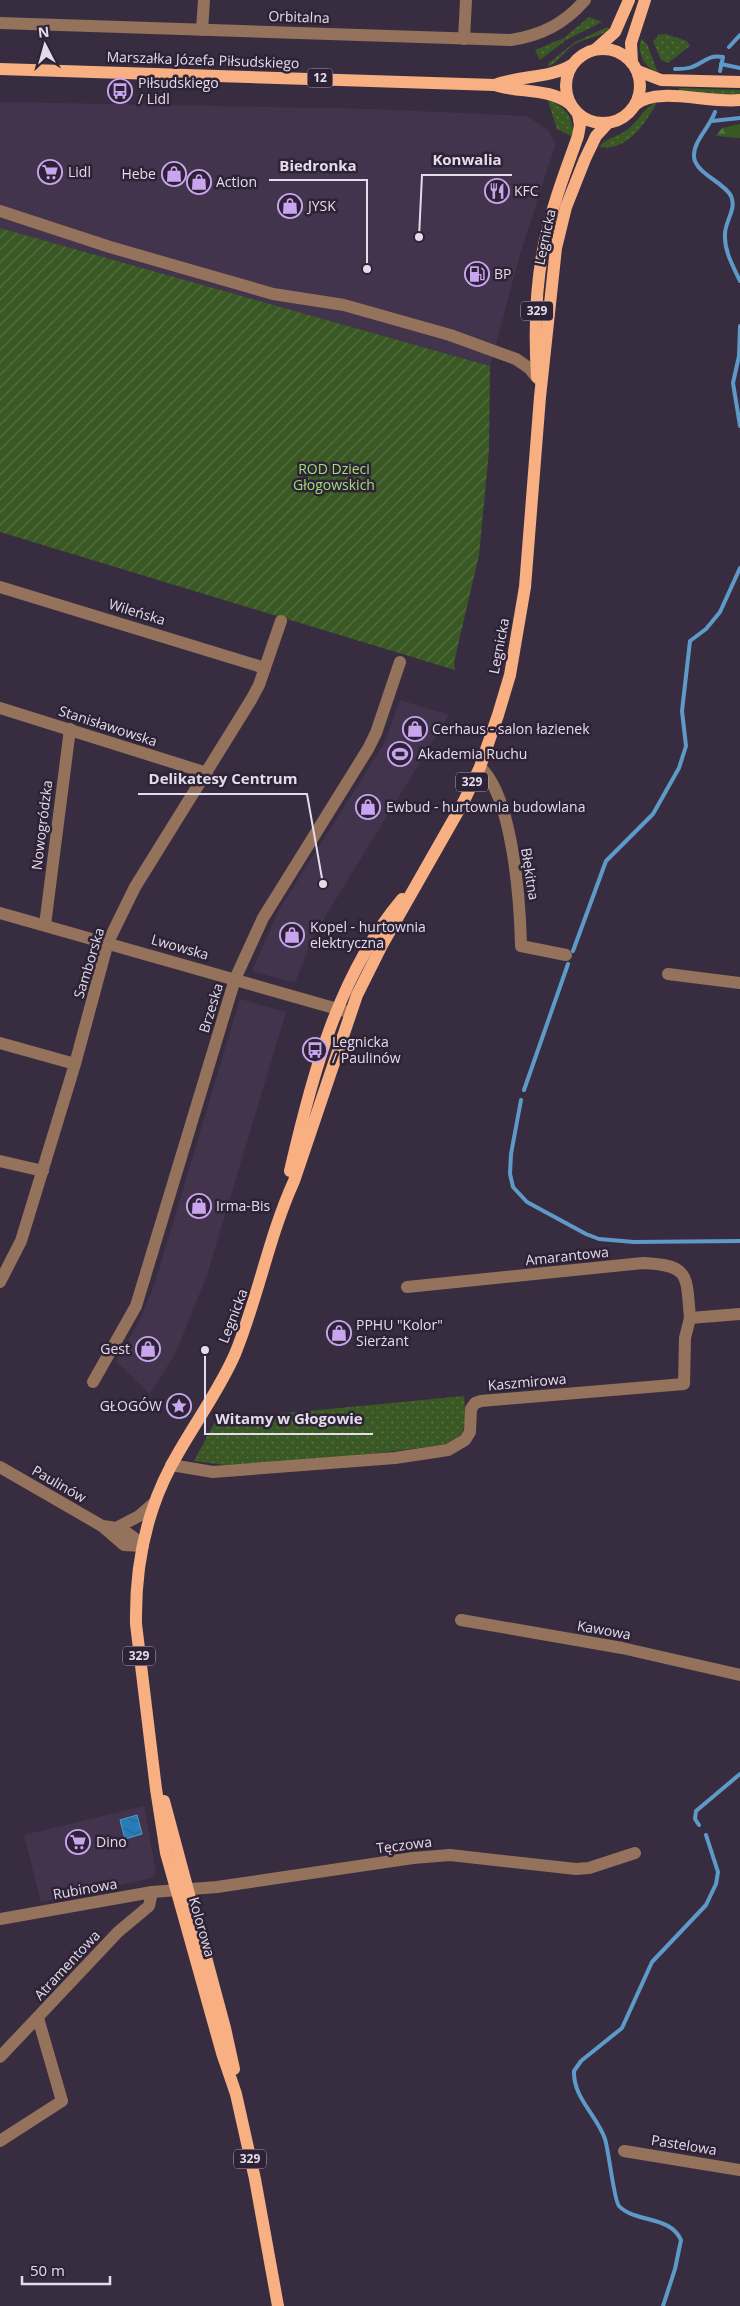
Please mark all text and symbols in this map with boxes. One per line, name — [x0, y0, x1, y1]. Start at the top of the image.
street label: Orbitalna — [268, 6, 330, 27]
north arrow — [20, 20, 70, 70]
text: N — [37, 22, 50, 42]
street label: Marszałka Józefa Piłsudskiego — [106, 47, 300, 72]
road number: 12 — [308, 68, 332, 88]
place label: Piłsudskiego / Lidl — [138, 73, 219, 108]
bus stop icon: Piłsudskiego / Lidl — [107, 78, 133, 104]
callout: Konwalia — [422, 145, 512, 175]
text: Konwalia — [432, 149, 502, 169]
callout: Biedronka — [269, 150, 367, 180]
text: Biedronka — [279, 155, 357, 175]
supermarket icon: Lidl — [37, 159, 63, 185]
shop icon: Hebe — [161, 161, 187, 187]
place label: Lidl — [68, 162, 91, 181]
place label: Hebe — [121, 164, 156, 183]
shop icon: Action — [186, 169, 212, 195]
place label: Action — [216, 172, 257, 191]
restaurant icon: KFC — [484, 178, 510, 204]
place label: KFC — [514, 181, 539, 200]
shop icon: JYSK — [277, 193, 303, 219]
place label: JYSK — [306, 196, 336, 215]
street label: Legnicka — [529, 207, 560, 267]
fuel station icon: BP — [464, 261, 490, 287]
place label: BP — [494, 264, 511, 283]
road number: 329 — [521, 302, 553, 321]
park label: ROD Dzieci Głogowskich — [293, 459, 375, 494]
street label: Wileńska — [107, 594, 168, 629]
street label: Legnicka — [484, 616, 513, 676]
street label: Stanisławowska — [56, 701, 160, 750]
shop icon: Cerhaus - salon łazienek — [402, 716, 428, 742]
place label: Cerhaus - salon łazienek — [432, 719, 590, 738]
sports icon: Akademia Ruchu — [387, 741, 413, 767]
place label: Akademia Ruchu — [418, 744, 527, 763]
callout: Delikatesy Centrum — [138, 764, 307, 794]
text: Delikatesy Centrum — [149, 768, 297, 788]
road number: 329 — [456, 772, 488, 792]
street label: Nowogródzka — [27, 779, 56, 871]
shop icon: Ewbud - hurtownia budowlana — [355, 794, 381, 820]
place label: Ewbud - hurtownia budowlana — [386, 797, 585, 816]
street label: Błękitna — [517, 846, 544, 901]
place label: Kopel - hurtownia elektryczna — [310, 917, 426, 952]
shop icon: Kopel - hurtownia elektryczna — [279, 922, 305, 948]
street label: Samborska — [69, 925, 108, 1001]
street label: Lwowska — [149, 929, 211, 964]
street label: Brzeska — [194, 981, 227, 1035]
place label: Legnicka / Paulinów — [332, 1032, 401, 1067]
bus stop icon: Legnicka / Paulinów — [302, 1037, 328, 1063]
shop icon: Irma-Bis — [186, 1193, 212, 1219]
place label: Irma-Bis — [216, 1196, 270, 1215]
street label: Amarantowa — [524, 1242, 610, 1269]
street label: Legnicka — [213, 1286, 252, 1346]
place label: PPHU "Kolor" Sierżant — [356, 1315, 443, 1350]
shop icon: PPHU "Kolor" Sierżant — [326, 1320, 352, 1346]
shop icon: Gest — [135, 1336, 161, 1362]
place label: Gest — [100, 1339, 130, 1358]
street label: Kaszmirowa — [487, 1369, 567, 1394]
place icon: GŁOGÓW — [166, 1393, 192, 1419]
place label: GŁOGÓW — [100, 1396, 162, 1415]
callout: Witamy w Głogowie — [205, 1404, 373, 1434]
text: Witamy w Głogowie — [215, 1408, 363, 1428]
street label: Paulinów — [29, 1460, 90, 1507]
street label: Kawowa — [576, 1615, 632, 1644]
road number: 329 — [123, 1646, 155, 1665]
supermarket icon: Dino — [65, 1829, 91, 1855]
place label: Dino — [96, 1832, 127, 1851]
street label: Tęczowa — [375, 1832, 433, 1857]
street label: Rubinowa — [51, 1874, 119, 1904]
street label: Kolorowa — [185, 1895, 220, 1959]
street label: Atramentowa — [29, 1926, 104, 2004]
street label: Pastelowa — [650, 2130, 718, 2159]
road number: 329 — [234, 2150, 266, 2168]
scale bar — [22, 2254, 110, 2286]
text: 50 m — [30, 2260, 65, 2280]

